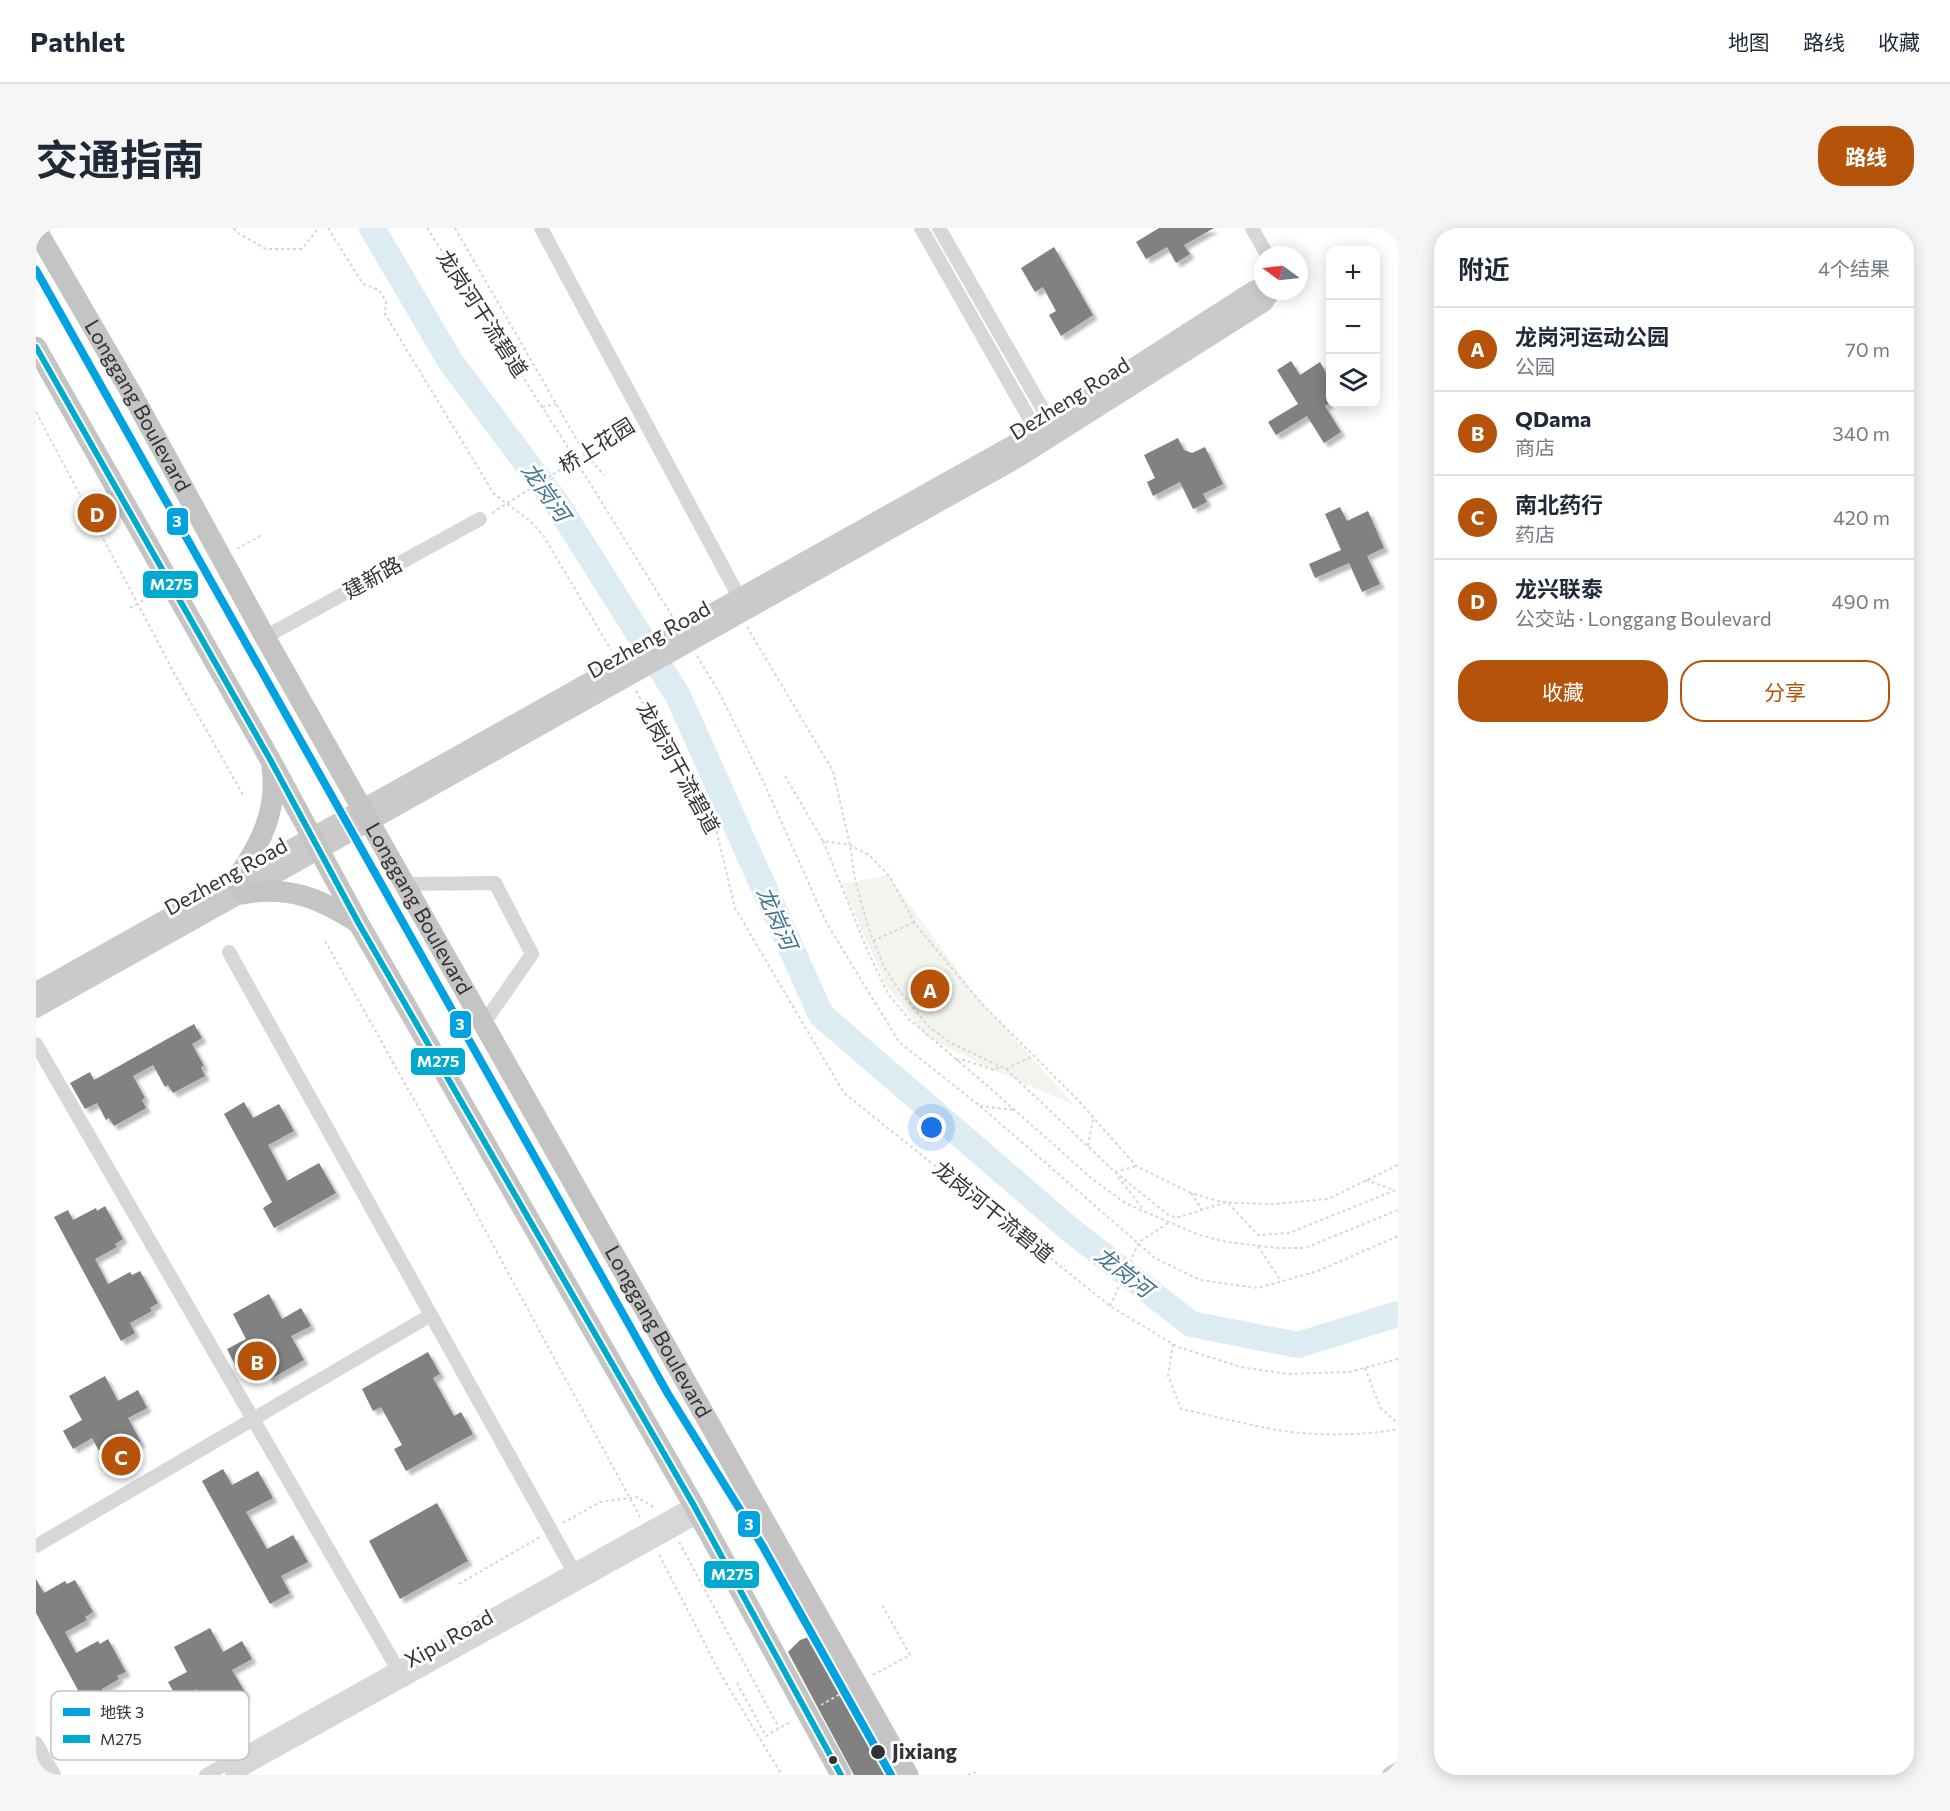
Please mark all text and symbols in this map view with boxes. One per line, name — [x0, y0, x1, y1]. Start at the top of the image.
text: Pathlet — [30, 24, 125, 58]
text: 地图 — [1728, 29, 1770, 54]
text: 路线 — [1803, 29, 1845, 54]
text: 收藏 — [1878, 29, 1920, 54]
button: 路线 — [1818, 126, 1914, 186]
text: 交通指南 — [36, 132, 204, 184]
street label: 龙岗河干流碧道 — [433, 245, 534, 382]
north arrow — [1254, 246, 1308, 300]
map controls — [1326, 246, 1380, 408]
button: + — [1326, 246, 1380, 300]
text: 附近 — [1458, 253, 1510, 284]
text: 4个结果 — [1818, 256, 1890, 280]
button: − — [1326, 300, 1380, 354]
street label: Longgang Boulevard — [80, 315, 197, 496]
text: 龙岗河运动公园 — [1515, 323, 1669, 350]
text: A — [1470, 337, 1485, 361]
text: 70 m — [1845, 337, 1890, 361]
street label: Dezheng Road — [1005, 351, 1134, 445]
button: layers — [1326, 354, 1380, 408]
text: 公园 — [1515, 354, 1555, 378]
text: QDama — [1515, 405, 1591, 432]
street label: 桥上花园 — [554, 412, 638, 478]
text: B — [1471, 421, 1484, 445]
text: 340 m — [1832, 421, 1890, 445]
text: 商店 — [1515, 435, 1555, 459]
water label: 龙岗河 — [516, 457, 579, 530]
pin: D — [78, 490, 116, 536]
text: 南北药行 — [1515, 491, 1603, 518]
text: C — [1471, 505, 1484, 529]
text: 420 m — [1833, 505, 1890, 529]
line badge: 3 — [166, 507, 189, 536]
text: 3 — [172, 511, 182, 530]
text: 药店 — [1515, 522, 1555, 546]
street label: 建新路 — [339, 550, 406, 603]
line badge: M275 — [142, 570, 199, 599]
text: M275 — [150, 574, 192, 593]
text: 龙兴联泰 — [1515, 575, 1603, 602]
text: D — [1470, 589, 1485, 613]
text: 490 m — [1832, 589, 1890, 613]
street label: Dezheng Road — [582, 595, 714, 683]
text: 公交站 · Longgang Boulevard — [1515, 606, 1772, 630]
button: 收藏 — [1458, 660, 1668, 722]
button: 分享 — [1680, 660, 1890, 722]
street label: 龙岗河干流碧道 — [633, 697, 726, 838]
street label: Longgang Boulevard — [361, 818, 478, 998]
street label: Dezheng Road — [159, 832, 291, 920]
water label: 龙岗河 — [752, 882, 805, 957]
pin: A — [910, 966, 950, 1011]
line badge: 3 — [449, 1010, 472, 1039]
text: 3 — [455, 1014, 465, 1033]
line badge: M275 — [410, 1047, 466, 1076]
text: M275 — [417, 1051, 459, 1070]
your location — [917, 1113, 946, 1142]
street label: 龙岗河干流碧道 — [929, 1155, 1059, 1267]
street label: Longgang Boulevard — [600, 1241, 717, 1421]
water label: 龙岗河 — [1090, 1241, 1162, 1305]
pin: B — [238, 1338, 276, 1384]
pin: C — [102, 1434, 140, 1478]
line badge: 3 — [737, 1510, 761, 1538]
text: 3 — [744, 1514, 754, 1533]
line badge: M275 — [703, 1560, 760, 1589]
text: M275 — [711, 1564, 753, 1583]
street label: Xipu Road — [400, 1603, 497, 1672]
legend — [51, 1691, 249, 1760]
text: 地铁 3 — [100, 1702, 144, 1721]
text: M275 — [100, 1729, 142, 1748]
place label: Jixiang — [892, 1738, 958, 1763]
marker: Jixiang — [869, 1743, 887, 1761]
unlabelled marker — [827, 1754, 839, 1766]

